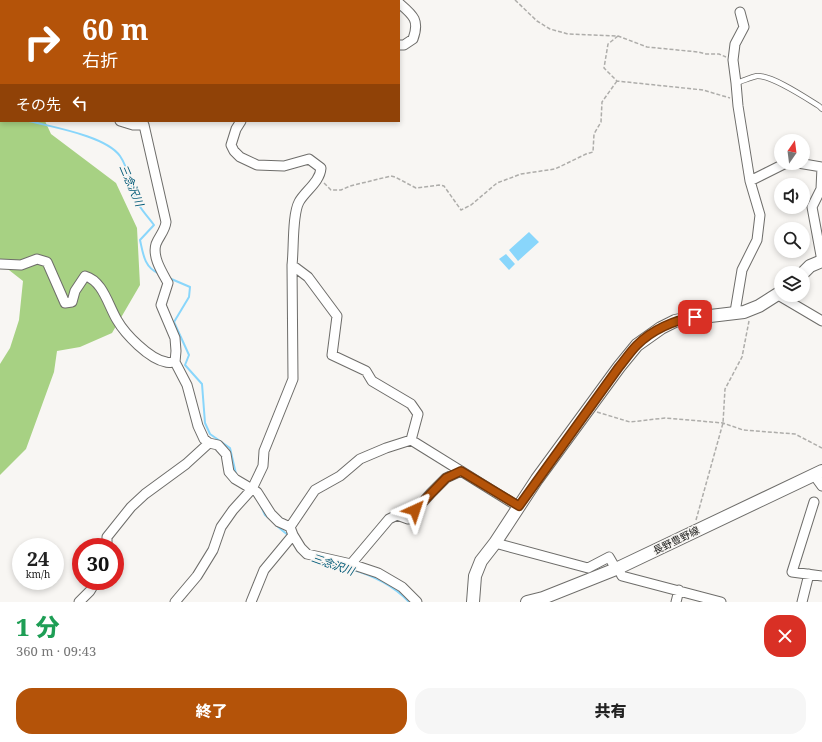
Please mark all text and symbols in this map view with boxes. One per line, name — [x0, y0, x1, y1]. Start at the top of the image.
text: 60 m — [82, 10, 149, 48]
icon: right — [16, 16, 68, 68]
text: 右折 — [82, 48, 118, 72]
icon: left — [69, 92, 91, 114]
text: その先 — [16, 94, 61, 114]
north arrow — [774, 134, 810, 170]
map controls — [774, 134, 810, 302]
water label: 三念沢川 — [117, 162, 148, 209]
button: sound — [774, 178, 810, 214]
button: search — [774, 222, 810, 258]
button: layers — [774, 266, 810, 302]
pin — [678, 300, 712, 334]
icon: arrive — [684, 306, 706, 328]
position arrow — [394, 489, 436, 531]
street label: 長野豊野線 — [650, 523, 702, 557]
speed limit sign: 30 — [72, 538, 124, 590]
text: 24 — [27, 545, 49, 572]
water label: 三念沢川 — [310, 550, 357, 579]
text: km/h — [26, 567, 50, 581]
text: 1 分 — [16, 610, 60, 643]
button: close — [764, 615, 806, 657]
text: 360 m · 09:43 — [16, 642, 96, 660]
button: 終了 — [16, 688, 407, 734]
button: 共有 — [415, 688, 806, 734]

